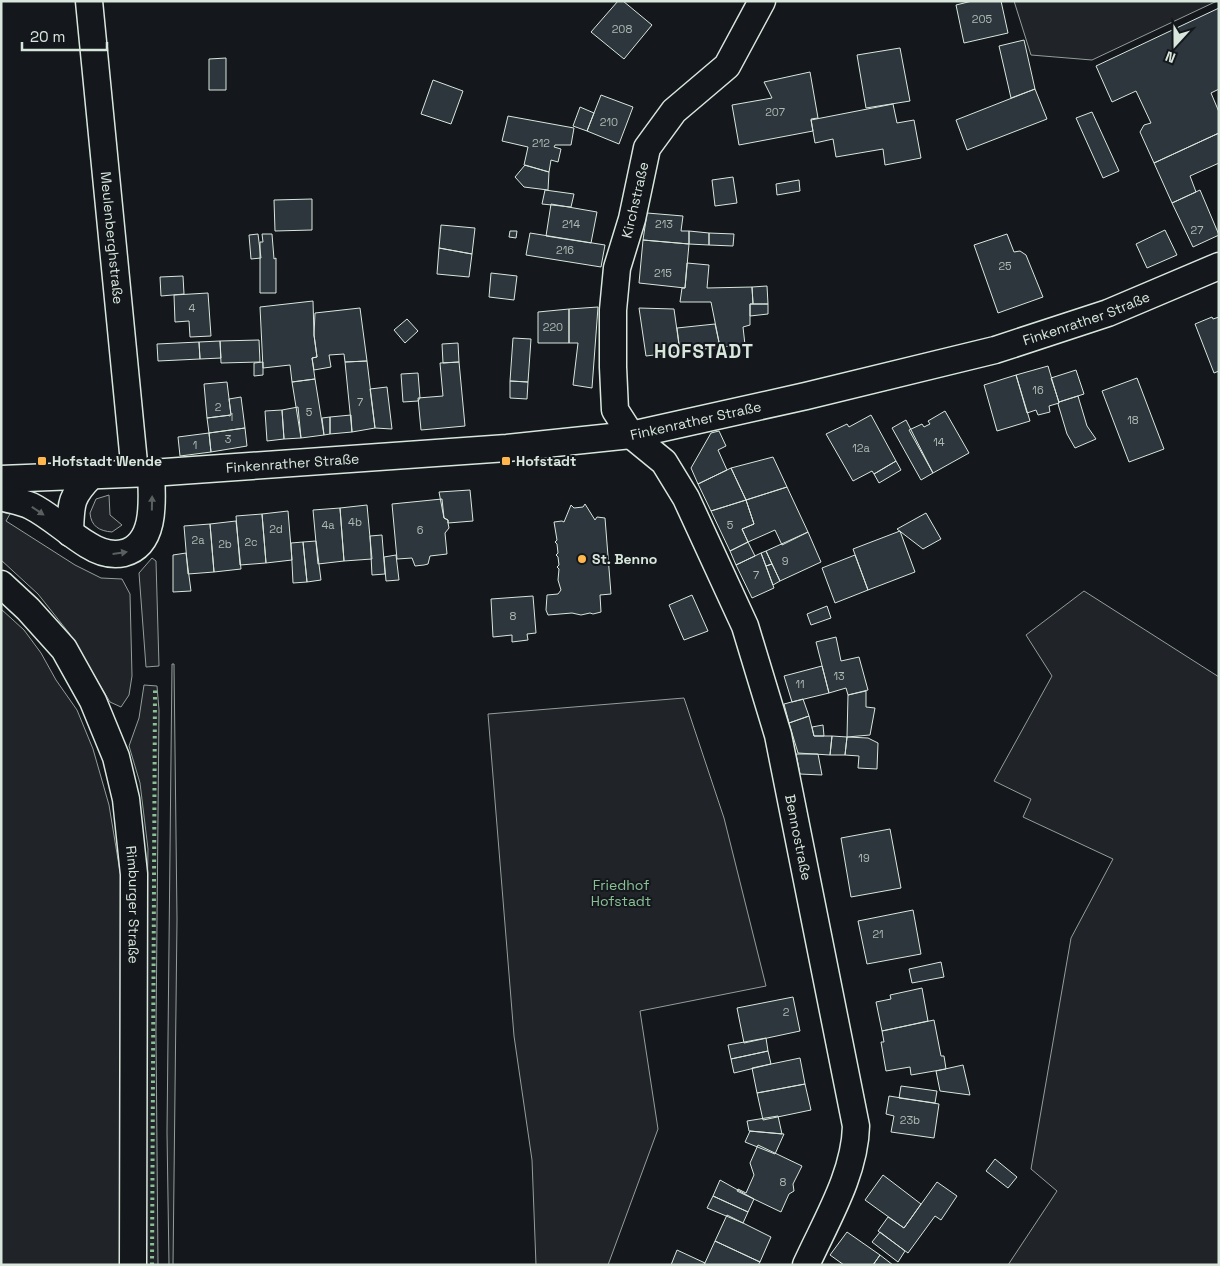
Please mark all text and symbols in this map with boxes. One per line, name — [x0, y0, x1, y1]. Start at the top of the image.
house number: 205 — [972, 12, 993, 26]
scale bar — [22, 20, 108, 52]
north arrow — [1150, 20, 1200, 70]
house number: 208 — [612, 22, 632, 36]
text: 20 m — [30, 27, 65, 46]
text: N — [1163, 47, 1178, 67]
house number: 207 — [765, 105, 785, 119]
house number: 210 — [600, 115, 618, 129]
house number: 212 — [532, 136, 550, 150]
street label: Kirchstraße — [617, 160, 653, 240]
street label: Meulenberghstraße — [97, 171, 128, 305]
house number: 214 — [562, 217, 580, 231]
house number: 213 — [655, 217, 673, 231]
house number: 27 — [1191, 223, 1203, 237]
house number: 216 — [556, 243, 574, 257]
house number: 25 — [998, 259, 1012, 273]
house number: 215 — [654, 266, 672, 280]
street label: Finkenrather Straße — [1020, 287, 1152, 349]
house number: 4 — [189, 301, 196, 315]
house number: 220 — [543, 320, 563, 334]
district label: HOFSTADT — [654, 339, 754, 364]
house number: 16 — [1032, 383, 1044, 397]
house number: 7 — [357, 395, 363, 409]
street label: Finkenrather Straße — [628, 397, 763, 444]
house number: 2 — [215, 400, 222, 414]
house number: 5 — [306, 405, 313, 419]
house number: 1 — [229, 410, 233, 424]
house number: 18 — [1127, 413, 1139, 427]
house number: 3 — [225, 432, 232, 446]
house number: 14 — [933, 435, 945, 449]
house number: 1 — [193, 438, 197, 452]
house number: 12a — [852, 441, 870, 455]
street label: Finkenrather Straße — [225, 449, 360, 477]
place label: Hofstadt Wende — [52, 452, 162, 470]
place label: Hofstadt — [516, 452, 576, 470]
marker: Hofstadt Wende — [36, 455, 48, 467]
marker: Hofstadt — [500, 455, 512, 467]
one-way arrow — [148, 495, 156, 511]
one-way arrow — [31, 506, 44, 516]
house number: 4b — [348, 515, 362, 529]
house number: 4a — [321, 518, 335, 532]
house number: 5 — [727, 518, 734, 532]
house number: 2d — [269, 522, 283, 536]
house number: 6 — [417, 523, 424, 537]
house number: 2a — [192, 533, 205, 547]
house number: 2c — [244, 535, 258, 549]
house number: 2b — [218, 537, 232, 551]
one-way arrow — [113, 548, 129, 556]
place label: St. Benno — [592, 550, 657, 568]
marker: St. Benno — [576, 553, 588, 565]
house number: 9 — [782, 554, 789, 568]
house number: 7 — [753, 568, 759, 582]
house number: 8 — [510, 609, 517, 623]
house number: 13 — [833, 669, 845, 683]
house number: 11 — [795, 677, 805, 691]
street label: Bennostraße — [781, 793, 816, 882]
street label: Rimburger Straße — [122, 845, 143, 964]
house number: 19 — [858, 851, 870, 865]
park label: Friedhof Hofstadt — [591, 876, 651, 910]
house number: 21 — [872, 927, 884, 941]
house number: 2 — [783, 1005, 790, 1019]
house number: 23b — [900, 1113, 920, 1127]
house number: 8 — [780, 1175, 787, 1189]

